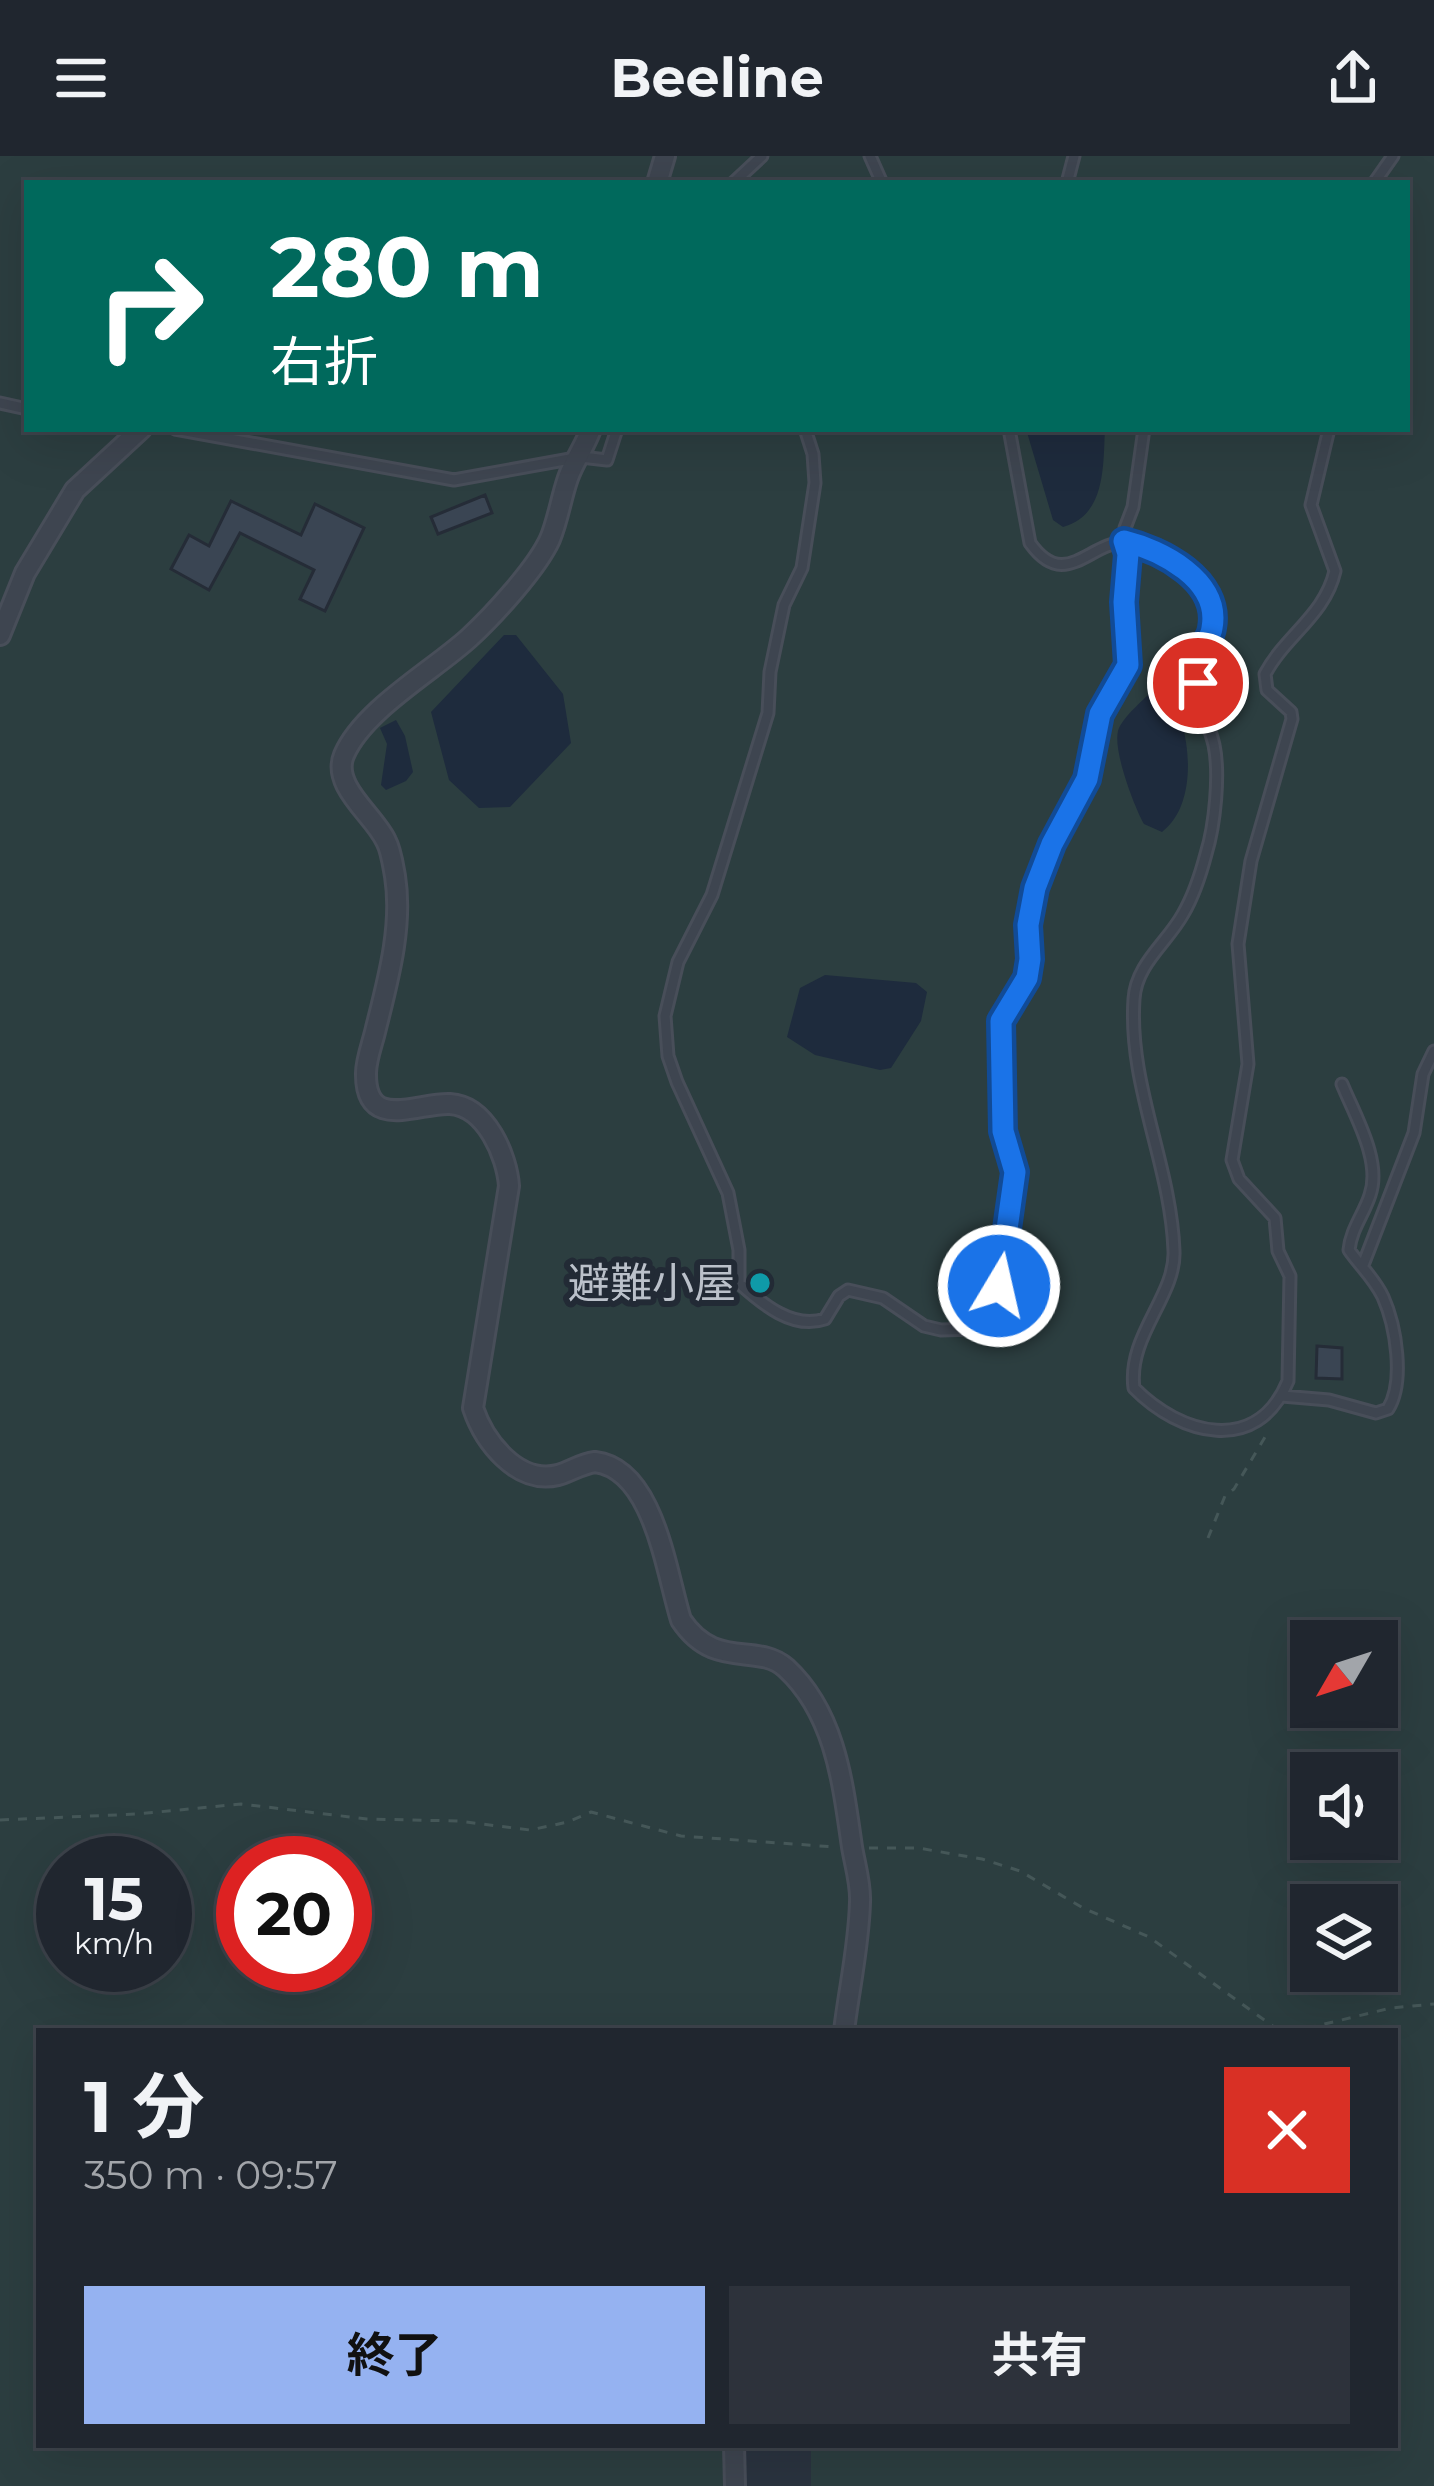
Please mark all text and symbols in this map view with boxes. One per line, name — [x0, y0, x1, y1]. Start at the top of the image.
icon: menu — [48, 45, 114, 111]
text: Beeline — [610, 45, 824, 111]
icon: share — [1320, 45, 1386, 111]
text: 280 m — [270, 216, 544, 318]
icon: right — [72, 228, 228, 384]
text: 右折 — [270, 329, 378, 395]
pin — [1147, 632, 1249, 734]
icon: arrive — [1165, 650, 1231, 716]
position arrow — [936, 1223, 1062, 1349]
place label: 避難小屋 — [568, 1257, 736, 1309]
marker: 避難小屋 — [747, 1270, 773, 1296]
north arrow — [1290, 1620, 1398, 1728]
map controls — [1290, 1620, 1398, 1992]
button: sound — [1290, 1752, 1398, 1860]
speed limit sign: 20 — [216, 1836, 372, 1992]
text: 15 — [84, 1862, 144, 1935]
button: layers — [1290, 1884, 1398, 1992]
text: km/h — [74, 1925, 154, 1962]
text: 1 分 — [84, 2062, 205, 2150]
button: close — [1224, 2067, 1350, 2193]
text: 350 m · 09:57 — [84, 2151, 338, 2199]
button: 終了 — [84, 2286, 705, 2424]
button: 共有 — [729, 2286, 1350, 2424]

